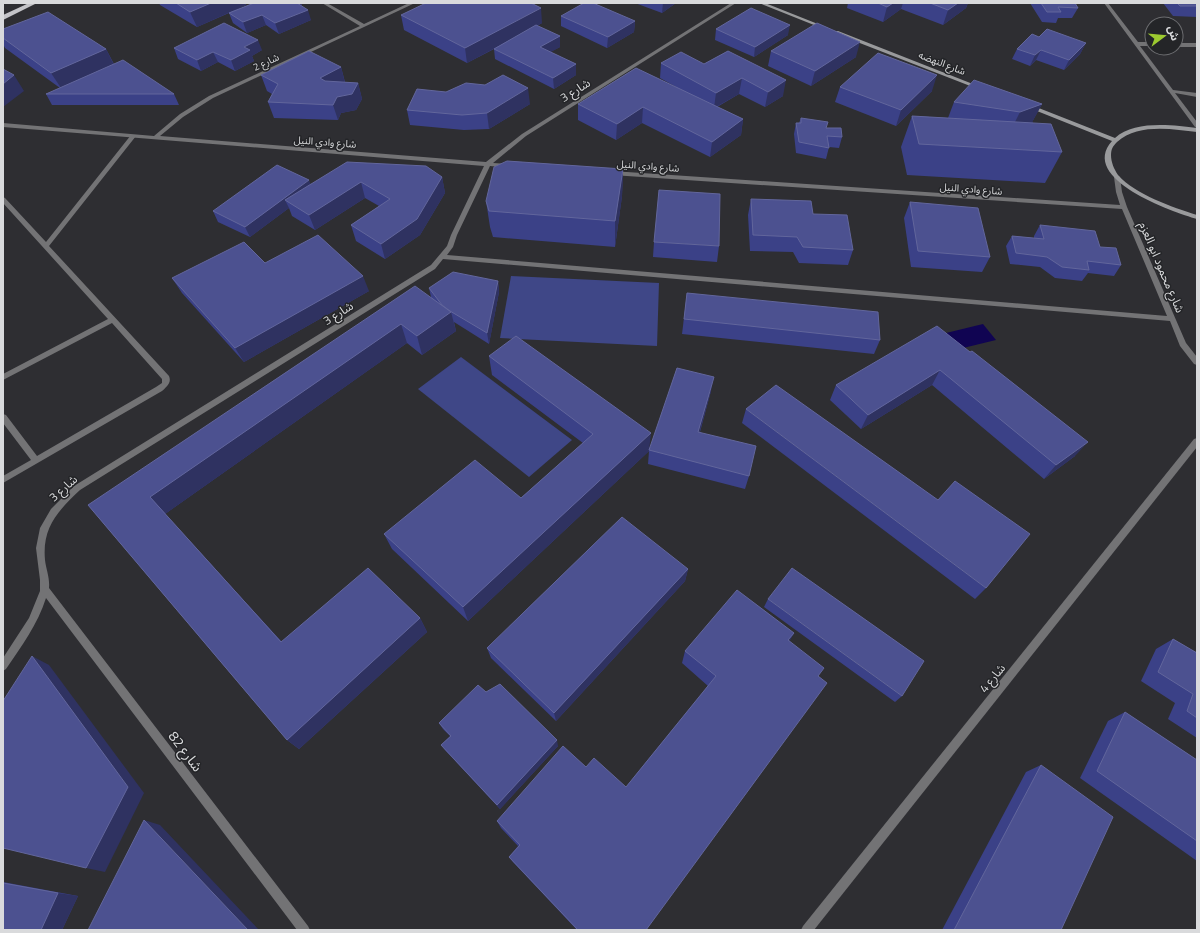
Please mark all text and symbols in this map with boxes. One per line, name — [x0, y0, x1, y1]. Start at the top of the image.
north arrow — [1144, 16, 1184, 56]
text: ش — [1164, 24, 1183, 43]
street label: شارع النهضه — [916, 47, 968, 79]
street label: شارع 2 — [250, 49, 282, 75]
street label: شارع 3 — [556, 73, 594, 107]
street label: شارع وادي النيل — [293, 132, 357, 152]
street label: شارع وادي النيل — [616, 156, 680, 176]
street label: شارع وادي النيل — [939, 179, 1003, 199]
street label: شارع محمود ابو العزم — [1134, 218, 1190, 316]
street label: شارع 3 — [319, 296, 357, 330]
street label: شارع 3 — [44, 470, 82, 506]
street label: شارع 4 — [974, 659, 1010, 697]
street label: شارع 82 — [163, 726, 208, 776]

